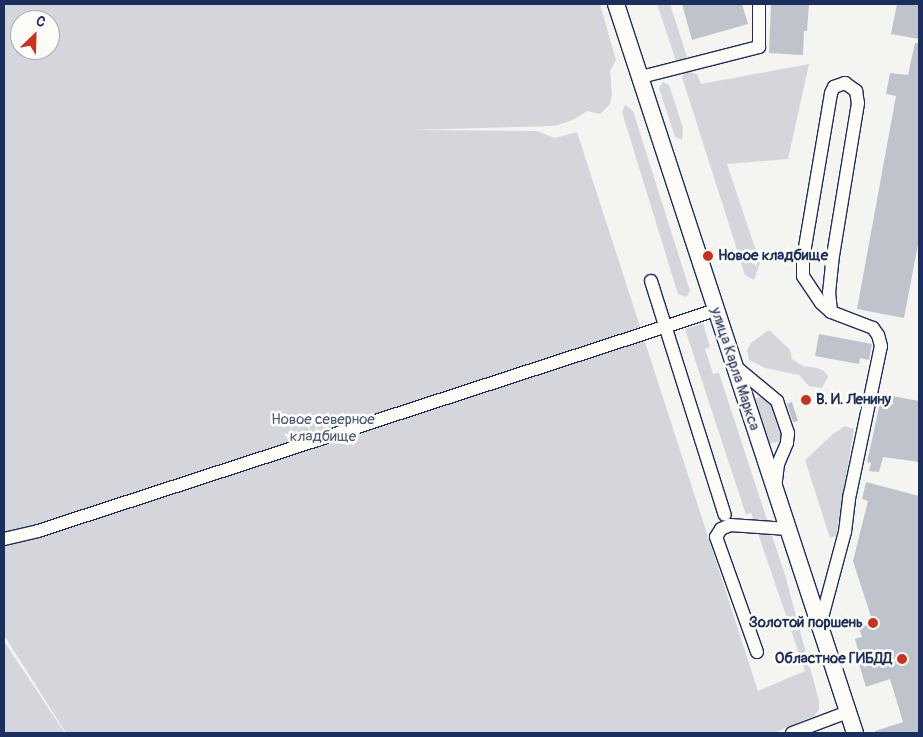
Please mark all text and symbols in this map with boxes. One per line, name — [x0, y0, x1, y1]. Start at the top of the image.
north arrow — [10, 10, 60, 60]
text: С — [33, 12, 48, 31]
place label: Новое кладбище — [718, 247, 828, 265]
marker: Новое кладбище — [702, 250, 714, 262]
street label: улица Карла Маркса — [707, 305, 763, 433]
place label: В. И. Ленину — [816, 391, 891, 409]
marker: В. И. Ленину — [800, 394, 812, 406]
park label: Новое северное кладбище — [271, 410, 375, 445]
place label: Золотой поршень — [749, 614, 863, 632]
marker: Золотой поршень — [867, 617, 879, 629]
place label: Областное ГИБДД — [775, 650, 892, 668]
marker: Областное ГИБДД — [896, 653, 908, 665]

